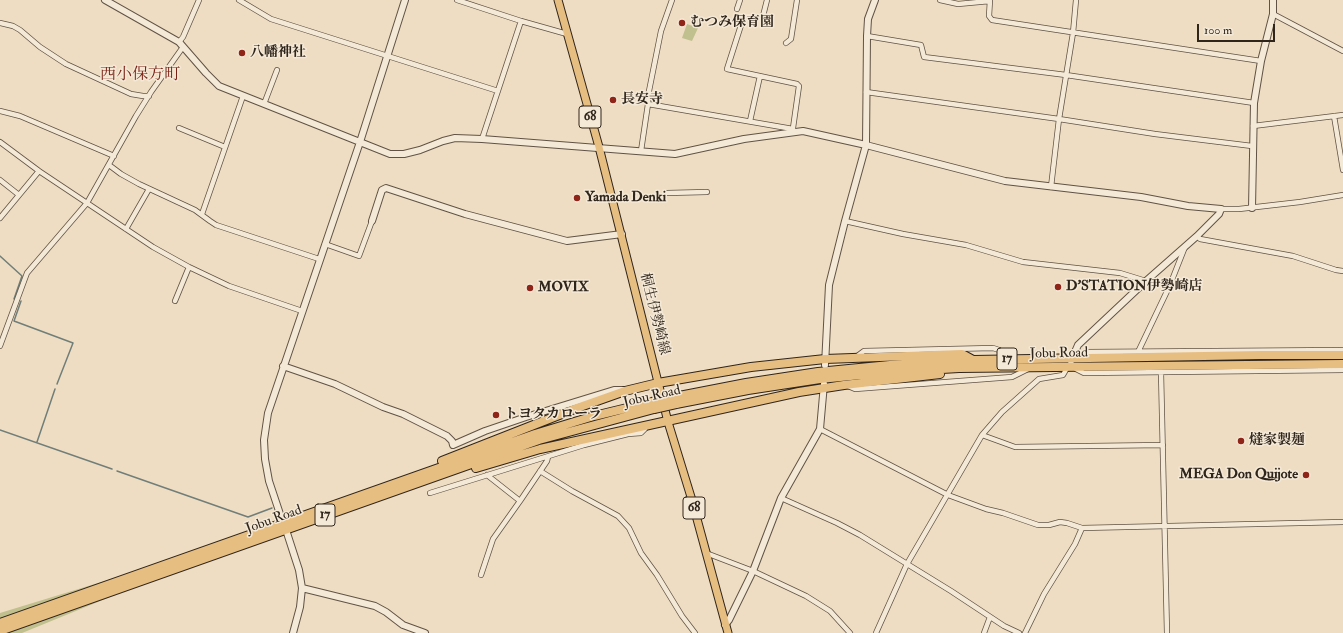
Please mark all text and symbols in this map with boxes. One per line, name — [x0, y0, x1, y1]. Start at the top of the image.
place label: むつみ保育園 — [690, 15, 774, 31]
scale bar — [1199, 16, 1277, 42]
marker: むつみ保育園 — [677, 18, 687, 28]
text: 100 m — [1204, 23, 1232, 38]
place label: 八幡神社 — [250, 45, 306, 61]
marker: 八幡神社 — [237, 48, 247, 58]
district label: 西小保方町 — [100, 66, 180, 86]
place label: 長安寺 — [621, 92, 663, 108]
marker: 長安寺 — [608, 95, 618, 105]
road number: 68 — [579, 106, 601, 128]
place label: Yamada Denki — [585, 190, 666, 206]
marker: Yamada Denki — [572, 193, 582, 203]
street label: 桐生伊勢崎線 — [636, 271, 672, 357]
place label: D'STATION伊勢崎店 — [1066, 279, 1203, 295]
place label: MOVIX — [538, 280, 589, 296]
marker: D'STATION伊勢崎店 — [1053, 282, 1063, 292]
marker: MOVIX — [525, 283, 535, 293]
street label: Jobu Road — [1030, 345, 1088, 363]
road number: 17 — [997, 348, 1017, 370]
street label: Jobu Road — [622, 382, 682, 412]
place label: トヨタカローラ — [504, 407, 602, 423]
marker: トヨタカローラ — [491, 410, 501, 420]
place label: 燵家製麺 — [1249, 433, 1305, 449]
marker: 燵家製麺 — [1236, 436, 1246, 446]
place label: MEGA Don Quijote — [1179, 467, 1298, 483]
marker: MEGA Don Quijote — [1301, 470, 1311, 480]
road number: 68 — [683, 497, 705, 519]
street label: Jobu Road — [244, 502, 304, 538]
road number: 17 — [315, 504, 335, 526]

